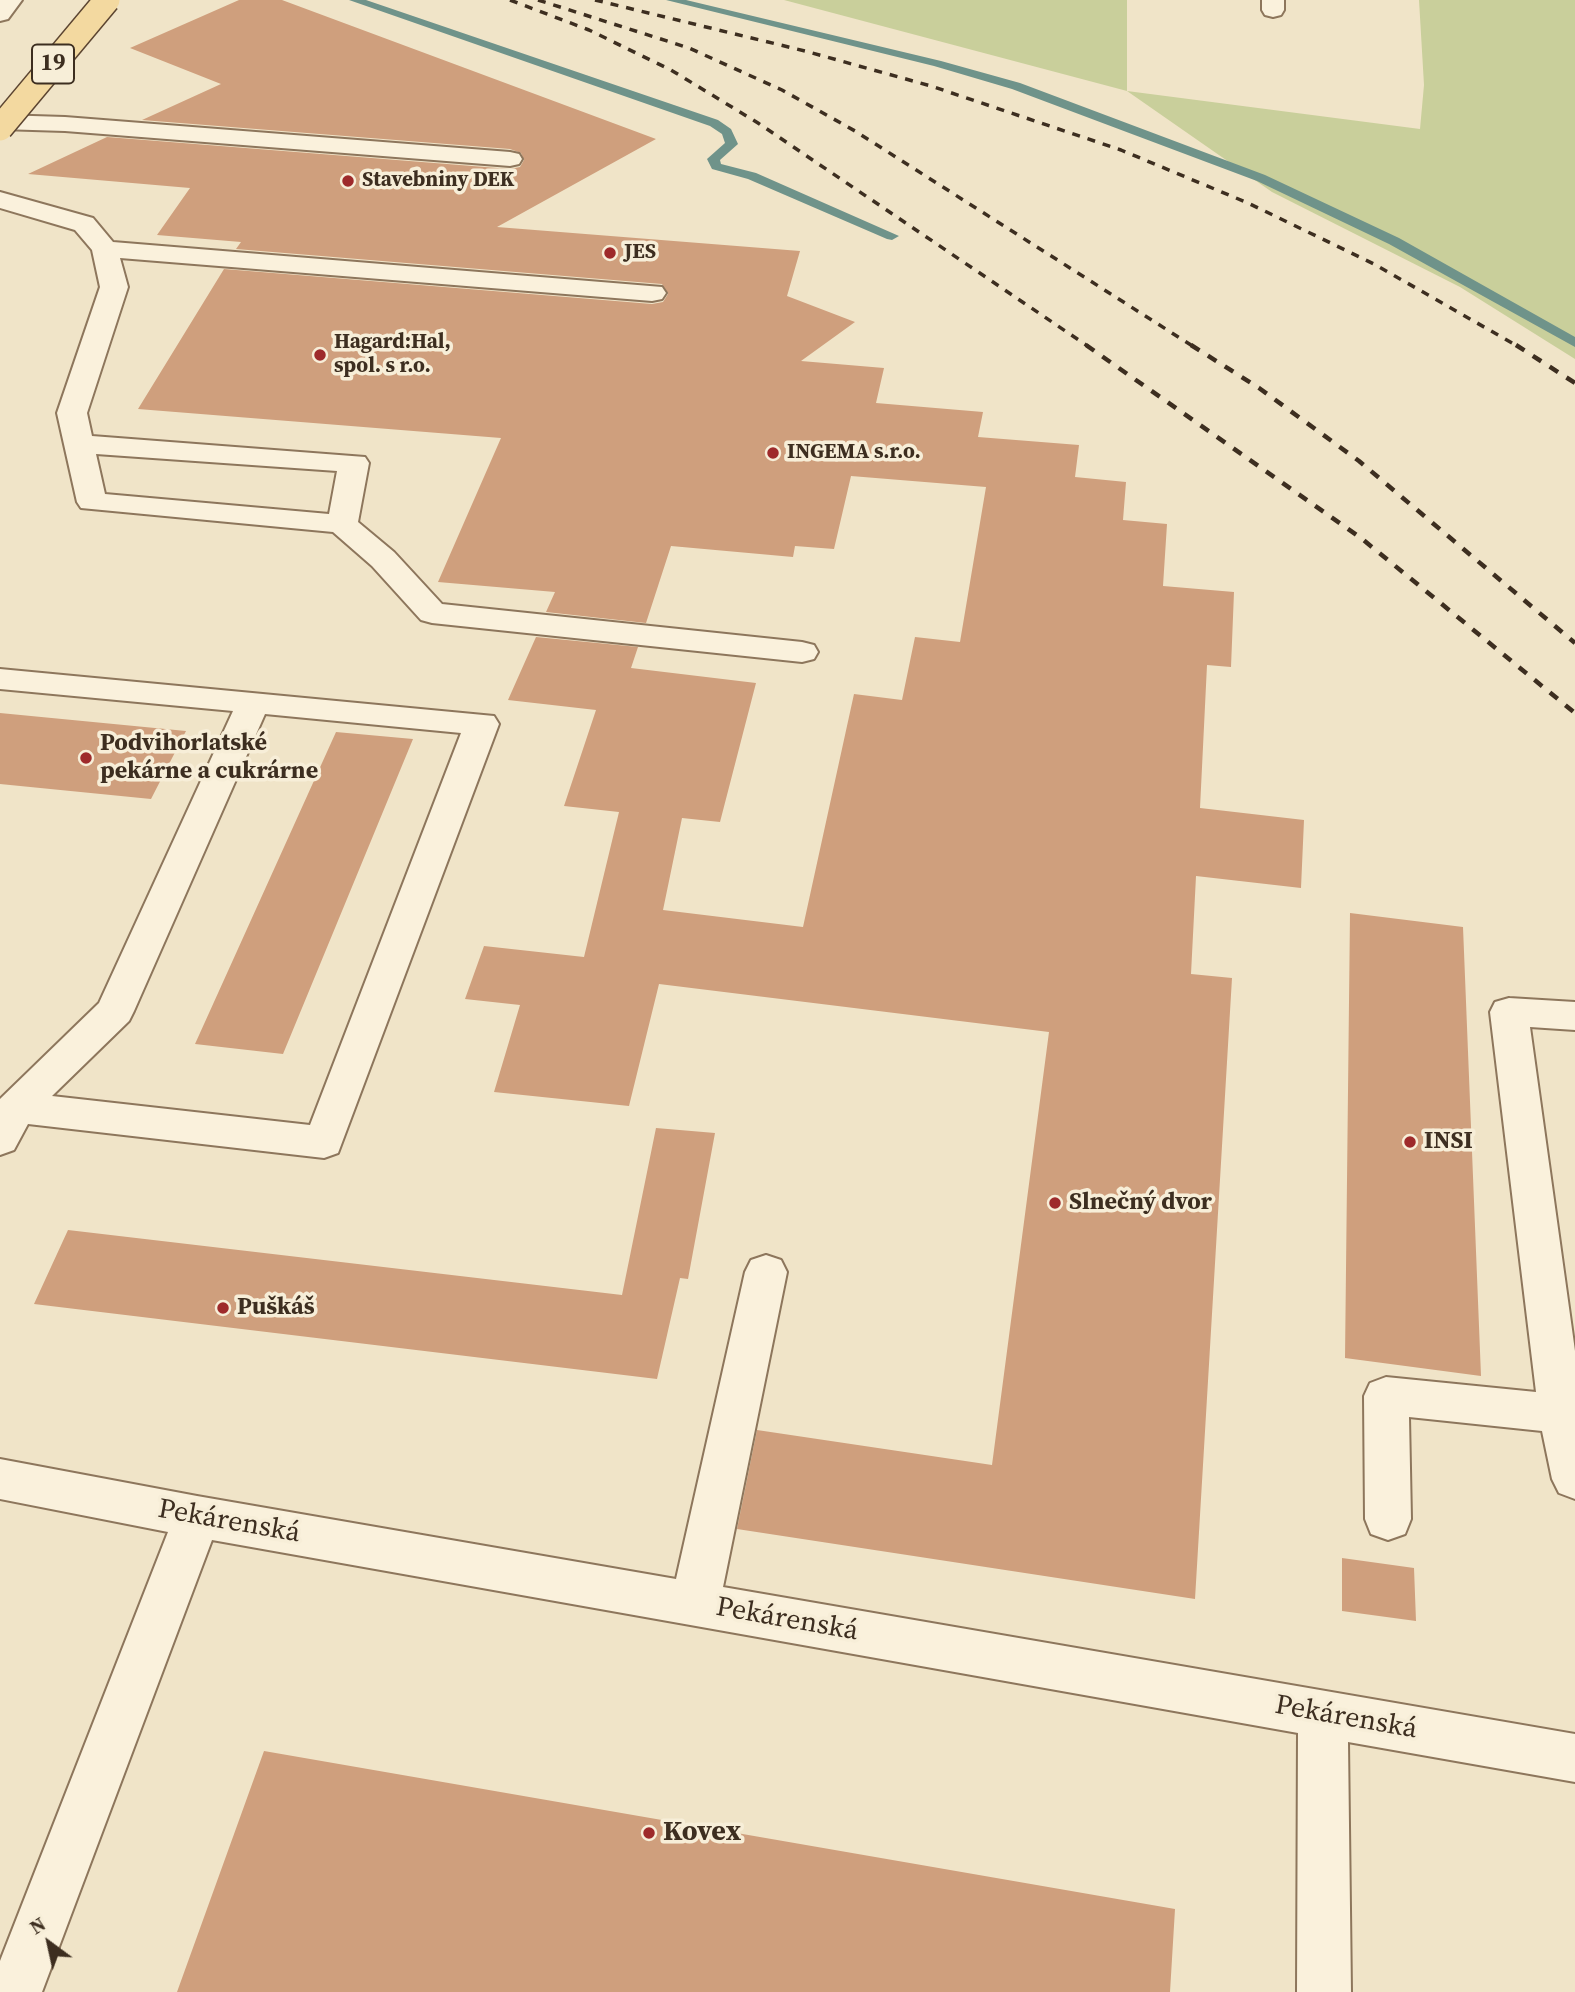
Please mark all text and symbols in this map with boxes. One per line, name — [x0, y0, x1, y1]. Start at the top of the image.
road number: 19 — [32, 44, 74, 83]
place label: Stavebniny DEK — [362, 168, 514, 194]
marker: Stavebniny DEK — [340, 173, 356, 189]
place label: JES — [624, 240, 656, 266]
marker: JES — [602, 245, 618, 261]
place label: Hagard:Hal, spol. s r.o. — [334, 330, 451, 380]
marker: Hagard:Hal, spol. s r.o. — [312, 347, 328, 363]
place label: INGEMA s.r.o. — [787, 440, 921, 466]
marker: INGEMA s.r.o. — [765, 445, 781, 461]
place label: Podvihorlatské pekárne a cukrárne — [100, 730, 318, 786]
marker: Podvihorlatské pekárne a cukrárne — [78, 750, 94, 766]
place label: INSI — [1424, 1128, 1473, 1156]
marker: INSI — [1402, 1134, 1418, 1150]
place label: Slnečný dvor — [1069, 1189, 1212, 1217]
marker: Slnečný dvor — [1047, 1195, 1063, 1211]
place label: Puškáš — [237, 1294, 315, 1322]
marker: Puškáš — [215, 1300, 231, 1316]
street label: Pekárenská — [155, 1493, 303, 1551]
street label: Pekárenská — [713, 1591, 861, 1649]
street label: Pekárenská — [1272, 1689, 1420, 1747]
place label: Kovex — [663, 1816, 741, 1850]
marker: Kovex — [641, 1825, 657, 1841]
north arrow — [14, 1908, 84, 1978]
text: N — [25, 1911, 50, 1940]

